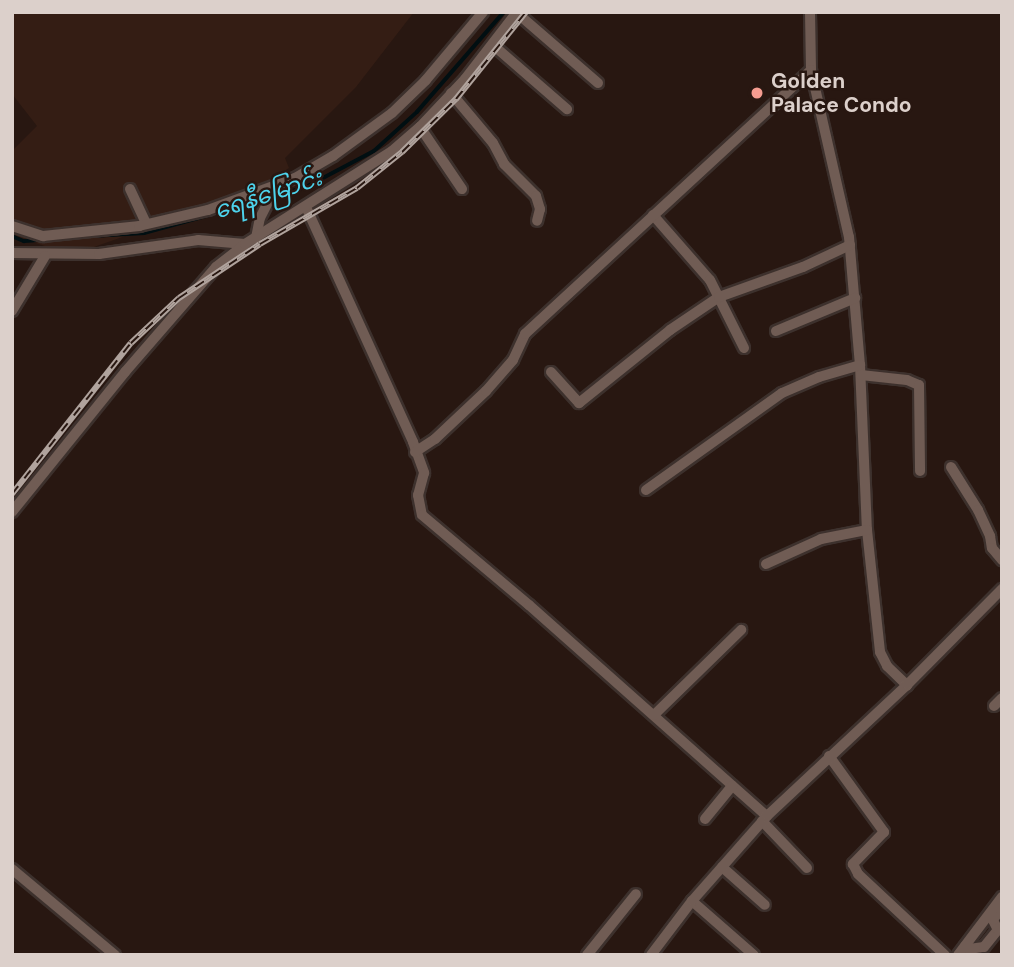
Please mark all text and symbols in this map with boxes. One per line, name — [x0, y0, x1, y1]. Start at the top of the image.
place label: Golden Palace Condo — [771, 68, 912, 118]
marker: Golden Palace Condo — [749, 85, 765, 101]
water label: ရေနီမြောင်း — [211, 164, 325, 224]

